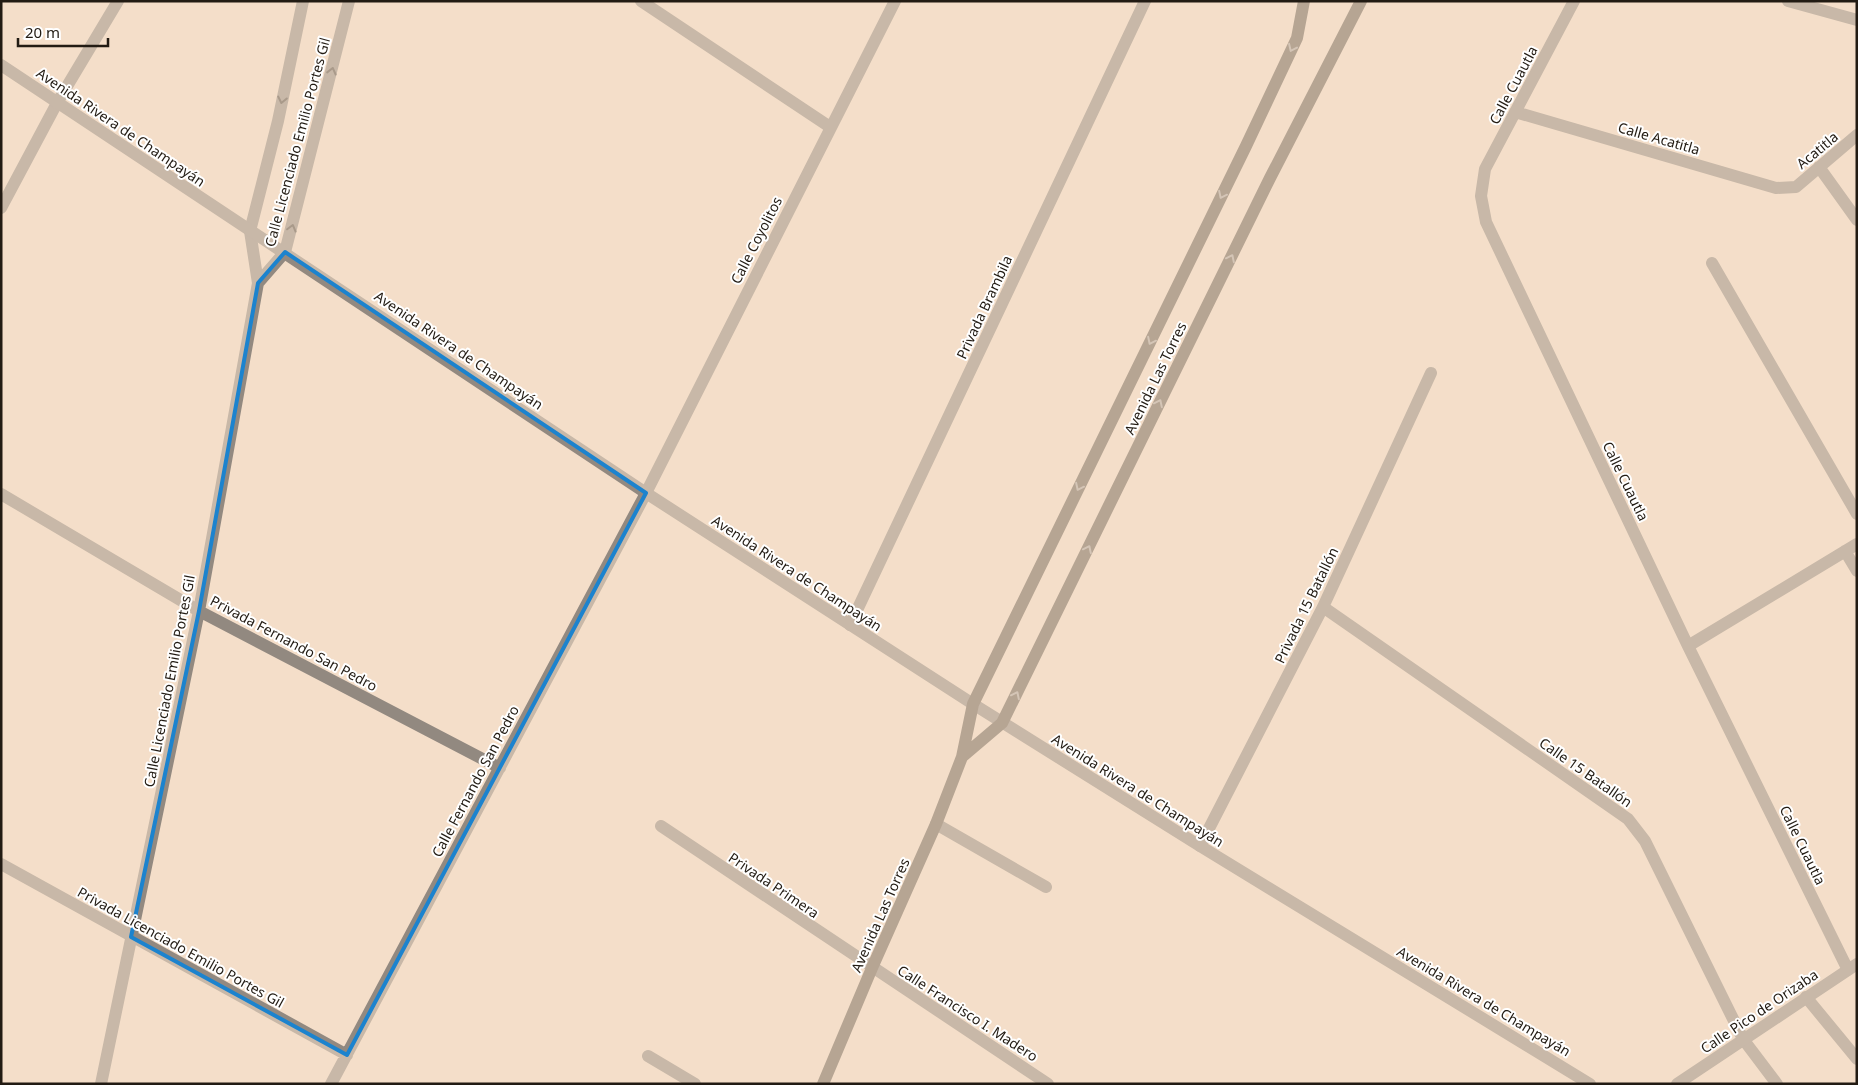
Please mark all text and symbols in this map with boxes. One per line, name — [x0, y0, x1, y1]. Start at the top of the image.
scale bar — [18, 15, 108, 47]
text: 20 m — [25, 22, 60, 42]
street label: Calle Licenciado Emilio Portes Gil — [260, 35, 334, 249]
one-way arrow — [1288, 43, 1299, 52]
street label: Calle Cuautla — [1484, 43, 1542, 127]
street label: Avenida Rivera de Champayán — [33, 63, 209, 191]
one-way arrow — [326, 67, 337, 76]
one-way arrow — [277, 96, 288, 105]
street label: Calle Acatitla — [1616, 117, 1702, 159]
street label: Acatitla — [1792, 127, 1842, 173]
one-way arrow — [1218, 190, 1228, 199]
street label: Calle Coyolitos — [726, 193, 786, 287]
one-way arrow — [286, 225, 296, 233]
street label: Privada Brambila — [952, 252, 1016, 362]
one-way arrow — [1225, 254, 1235, 263]
street label: Avenida Rivera de Champayán — [371, 286, 547, 414]
street label: Avenida Las Torres — [1119, 318, 1191, 437]
one-way arrow — [1147, 336, 1157, 345]
one-way arrow — [1153, 400, 1163, 409]
street label: Calle Cuautla — [1599, 438, 1653, 524]
one-way arrow — [1075, 482, 1085, 491]
street label: Avenida Rivera de Champayán — [708, 511, 886, 635]
street label: Privada 15 Batallón — [1270, 544, 1342, 666]
one-way arrow — [1082, 545, 1092, 554]
street label: Calle Licenciado Emilio Portes Gil — [139, 573, 199, 789]
street label: Privada Fernando San Pedro — [207, 591, 381, 695]
one-way arrow — [1010, 691, 1020, 700]
street label: Calle Fernando San Pedro — [427, 702, 523, 860]
street label: Avenida Rivera de Champayán — [1048, 729, 1228, 851]
street label: Calle 15 Batallón — [1536, 733, 1636, 811]
street label: Calle Cuautla — [1776, 802, 1830, 888]
street label: Privada Primera — [725, 848, 823, 922]
street label: Avenida Las Torres — [846, 855, 914, 975]
street label: Privada Licenciado Emilio Portes Gil — [74, 882, 288, 1012]
street label: Avenida Rivera de Champayán — [1394, 942, 1574, 1060]
street label: Calle Francisco I. Madero — [894, 960, 1042, 1066]
street label: Calle Pico de Orizaba — [1697, 965, 1821, 1057]

